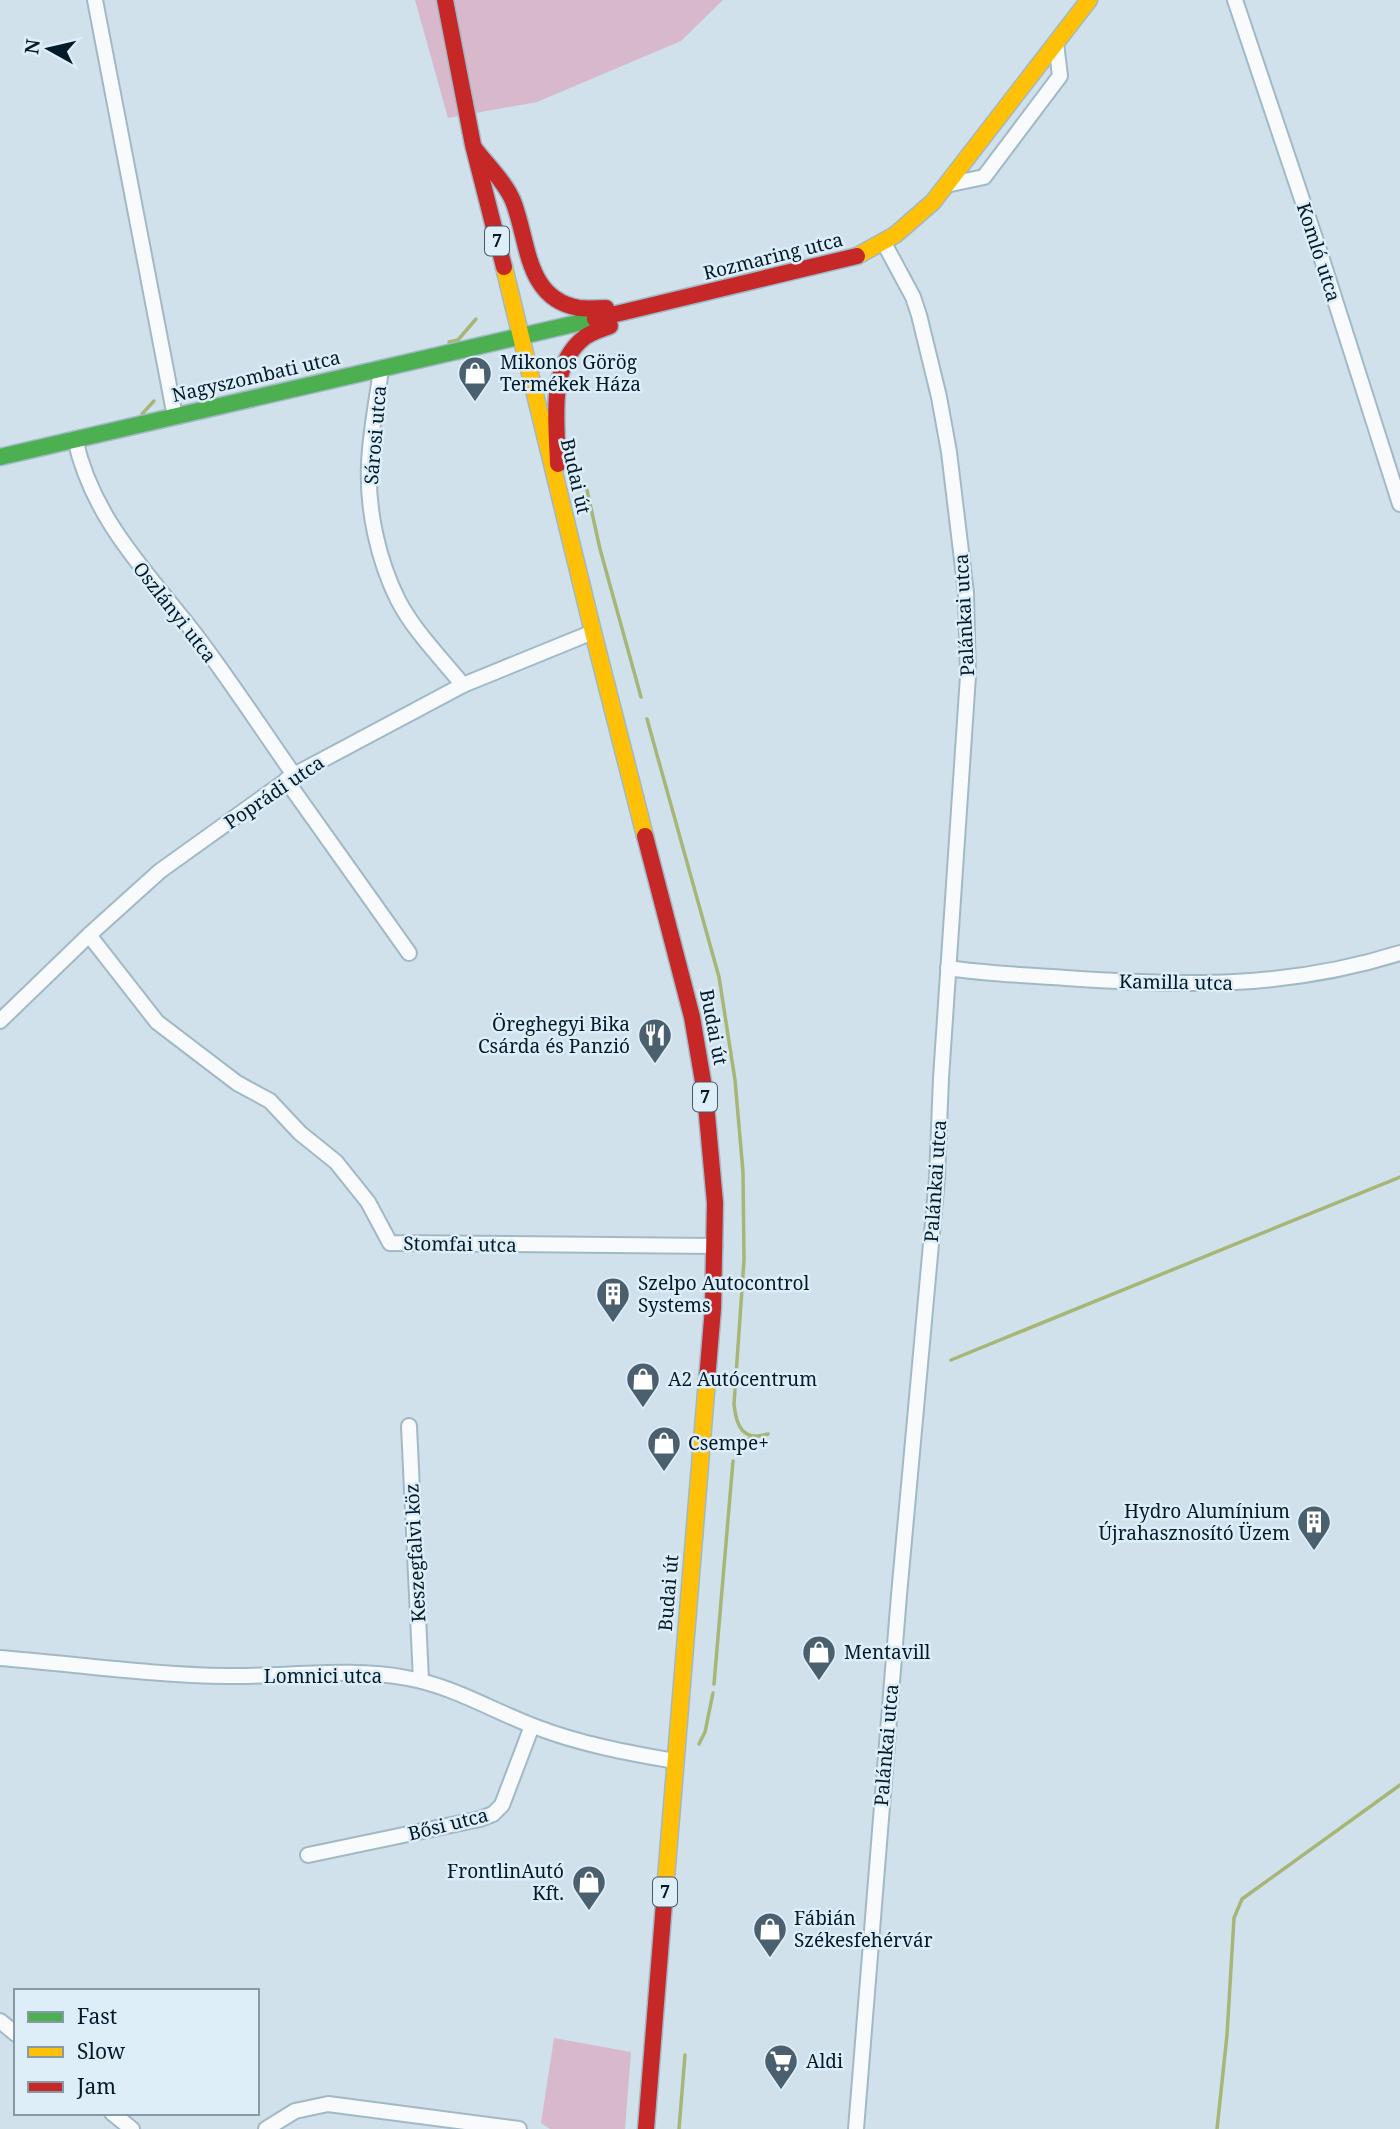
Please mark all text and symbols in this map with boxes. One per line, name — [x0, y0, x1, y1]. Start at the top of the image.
north arrow — [14, 14, 84, 84]
text: N — [18, 37, 46, 56]
street label: Komló utca — [1291, 199, 1347, 305]
street label: Rozmaring utca — [700, 226, 846, 286]
road number: 7 — [485, 227, 509, 256]
street label: Nagyszombati utca — [169, 344, 343, 408]
place label: Mikonos Görög Termékek Háza — [500, 349, 641, 397]
shop icon: Mikonos Görög Termékek Háza — [456, 354, 494, 403]
street label: Sárosi utca — [358, 384, 392, 486]
street label: Budai út — [555, 436, 597, 517]
street label: Palánkai utca — [948, 553, 980, 677]
street label: Oszlányi utca — [127, 556, 223, 668]
street label: Poprádi utca — [219, 749, 329, 835]
street label: Kamilla utca — [1119, 968, 1233, 996]
street label: Budai út — [694, 987, 734, 1067]
place label: Öreghegyi Bika Csárda és Panzió — [478, 1011, 630, 1059]
restaurant icon: Öreghegyi Bika Csárda és Panzió — [636, 1016, 674, 1065]
road number: 7 — [693, 1082, 717, 1112]
street label: Palánkai utca — [918, 1119, 952, 1243]
street label: Stomfai utca — [403, 1230, 517, 1258]
place label: Szelpo Autocontrol Systems — [638, 1270, 810, 1318]
building icon: Szelpo Autocontrol Systems — [594, 1275, 632, 1324]
shop icon: A2 Autócentrum — [624, 1360, 662, 1409]
place label: A2 Autócentrum — [668, 1366, 817, 1392]
shop icon: Csempe+ — [645, 1424, 683, 1473]
place label: Csempe+ — [688, 1430, 769, 1456]
street label: Keszegfalvi köz — [398, 1483, 432, 1623]
place label: Hydro Alumínium Újrahasznosító Üzem — [1098, 1498, 1290, 1546]
building icon: Hydro Alumínium Újrahasznosító Üzem — [1295, 1503, 1333, 1552]
street label: Budai út — [652, 1553, 684, 1632]
shop icon: Mentavill — [800, 1633, 838, 1682]
place label: Mentavill — [844, 1639, 931, 1665]
street label: Lomnici utca — [264, 1663, 382, 1689]
street label: Palánkai utca — [868, 1683, 904, 1807]
street label: Bősi utca — [405, 1801, 491, 1847]
place label: FrontlinAutó Kft. — [447, 1858, 564, 1906]
shop icon: FrontlinAutó Kft. — [570, 1863, 608, 1912]
road number: 7 — [653, 1878, 677, 1906]
place label: Fábián Székesfehérvár — [794, 1905, 933, 1953]
shop icon: Fábián Székesfehérvár — [751, 1910, 789, 1959]
legend — [14, 1989, 259, 2115]
text: Fast — [77, 2002, 117, 2030]
text: Slow — [77, 2037, 126, 2065]
supermarket icon: Aldi — [762, 2042, 800, 2091]
place label: Aldi — [806, 2048, 843, 2074]
text: Jam — [76, 2072, 116, 2100]

